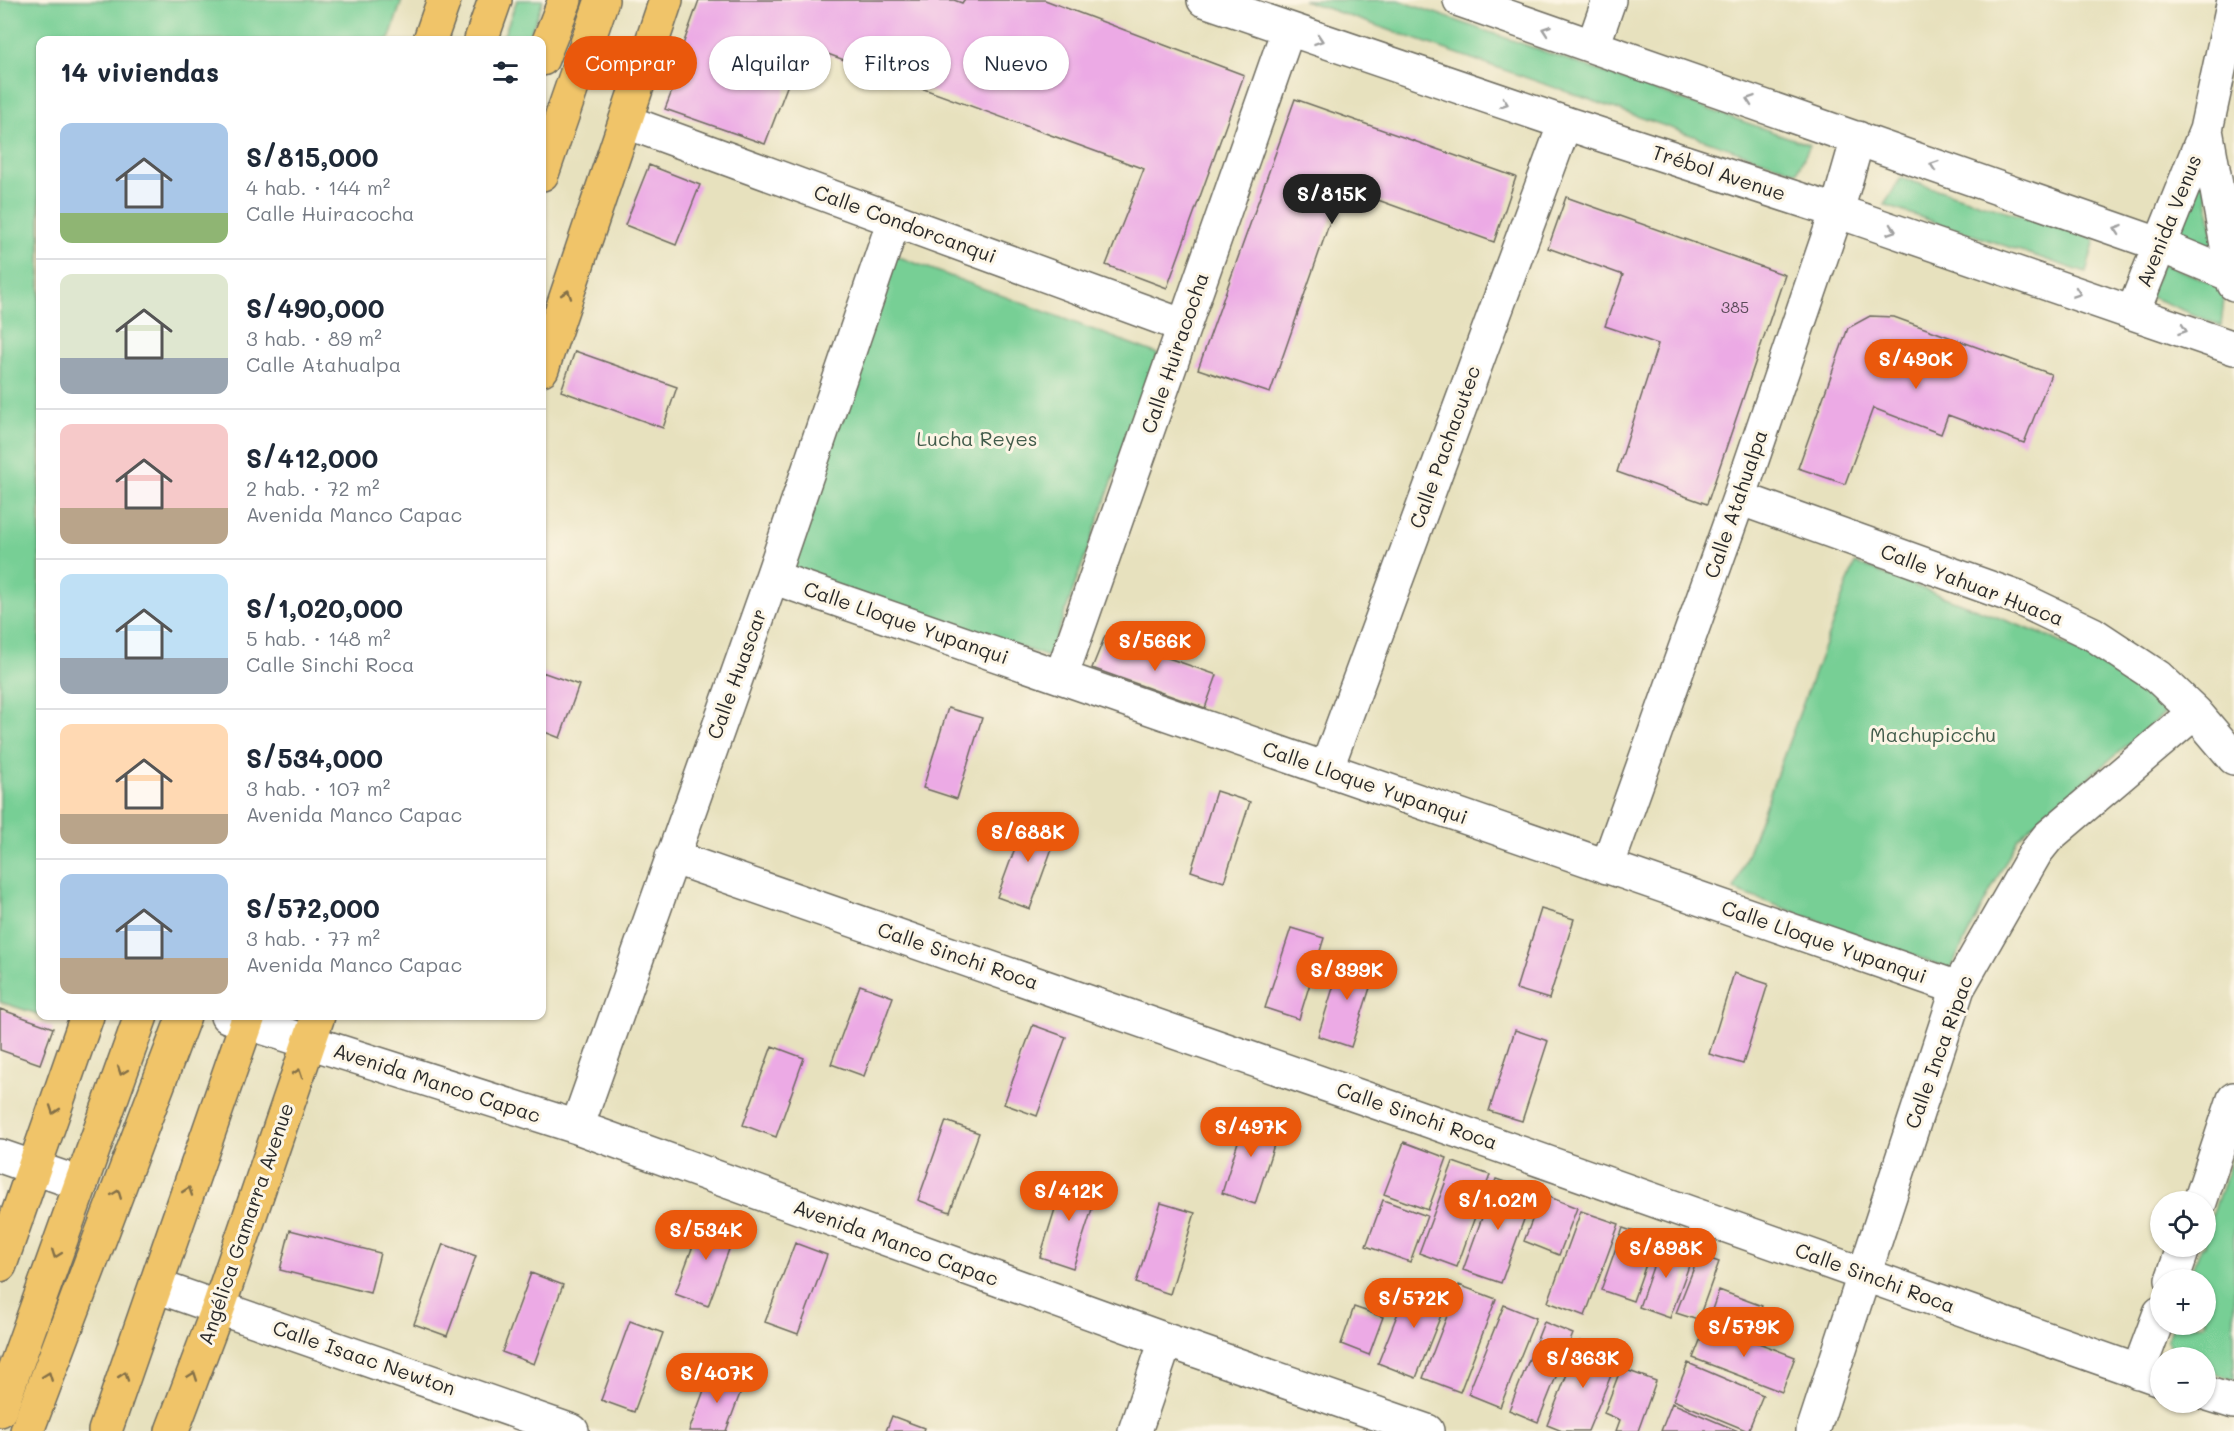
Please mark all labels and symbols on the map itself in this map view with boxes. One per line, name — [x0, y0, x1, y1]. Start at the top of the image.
one-way arrow — [1541, 24, 1552, 37]
one-way arrow — [1313, 33, 1324, 46]
one-way arrow — [1498, 95, 1509, 108]
one-way arrow — [1745, 95, 1756, 108]
street label: Trébol Avenue — [1649, 138, 1789, 206]
street label: Avenida Venus — [2130, 151, 2206, 291]
one-way arrow — [1929, 159, 1940, 172]
pin: S/815K — [1283, 174, 1381, 225]
street label: Calle Condorcanqui — [810, 178, 1000, 268]
one-way arrow — [1886, 222, 1897, 235]
one-way arrow — [2113, 224, 2124, 237]
street label: Calle Huiracocha — [1134, 269, 1214, 437]
one-way arrow — [2071, 285, 2082, 298]
one-way arrow — [560, 289, 573, 300]
house number: 385 — [1721, 296, 1749, 317]
one-way arrow — [2177, 322, 2188, 335]
pin: S/490K — [1867, 339, 1965, 390]
street label: Calle Pachacutec — [1403, 362, 1486, 532]
park label: Lucha Reyes — [916, 425, 1038, 451]
street label: Calle Atahualpa — [1698, 426, 1773, 581]
street label: Calle Yahuar Huaca — [1877, 537, 2068, 631]
street label: Calle Lloque Yupanqui — [800, 575, 1012, 669]
street label: Calle Huascar — [700, 605, 772, 743]
pin: S/566K — [1106, 621, 1204, 672]
park label: Machupicchu — [1870, 721, 1996, 747]
street label: Calle Lloque Yupanqui — [1259, 735, 1471, 829]
pin: S/688K — [979, 812, 1077, 863]
street label: Calle Lloque Yupanqui — [1718, 894, 1930, 988]
street label: Calle Sinchi Roca — [874, 915, 1042, 995]
pin: S/399K — [1298, 950, 1396, 1001]
street label: Calle Inca Ripac — [1898, 971, 1978, 1132]
street label: Avenida Manco Capac — [330, 1036, 544, 1128]
one-way arrow — [116, 1065, 129, 1076]
one-way arrow — [291, 1068, 304, 1079]
street label: Calle Sinchi Roca — [1333, 1075, 1501, 1155]
street label: Angélica Gamarra Avenue — [191, 1099, 299, 1348]
one-way arrow — [48, 1104, 61, 1115]
pin: S/497K — [1202, 1107, 1300, 1158]
pin: S/412K — [1020, 1171, 1118, 1222]
pin: S/1.02M — [1443, 1180, 1553, 1231]
one-way arrow — [181, 1187, 193, 1197]
one-way arrow — [109, 1189, 122, 1200]
street label: Avenida Manco Capac — [790, 1193, 1002, 1291]
pin: S/534K — [657, 1210, 755, 1261]
pin: S/898K — [1617, 1228, 1715, 1279]
street label: Calle Sinchi Roca — [1792, 1236, 1959, 1318]
one-way arrow — [51, 1248, 64, 1259]
pin: S/572K — [1365, 1278, 1463, 1329]
pin: S/579K — [1695, 1307, 1793, 1358]
street label: Calle Isaac Newton — [270, 1314, 459, 1401]
pin: S/363K — [1534, 1338, 1632, 1389]
pin: S/407K — [668, 1353, 766, 1404]
one-way arrow — [41, 1371, 53, 1382]
one-way arrow — [117, 1371, 130, 1382]
one-way arrow — [185, 1371, 198, 1382]

